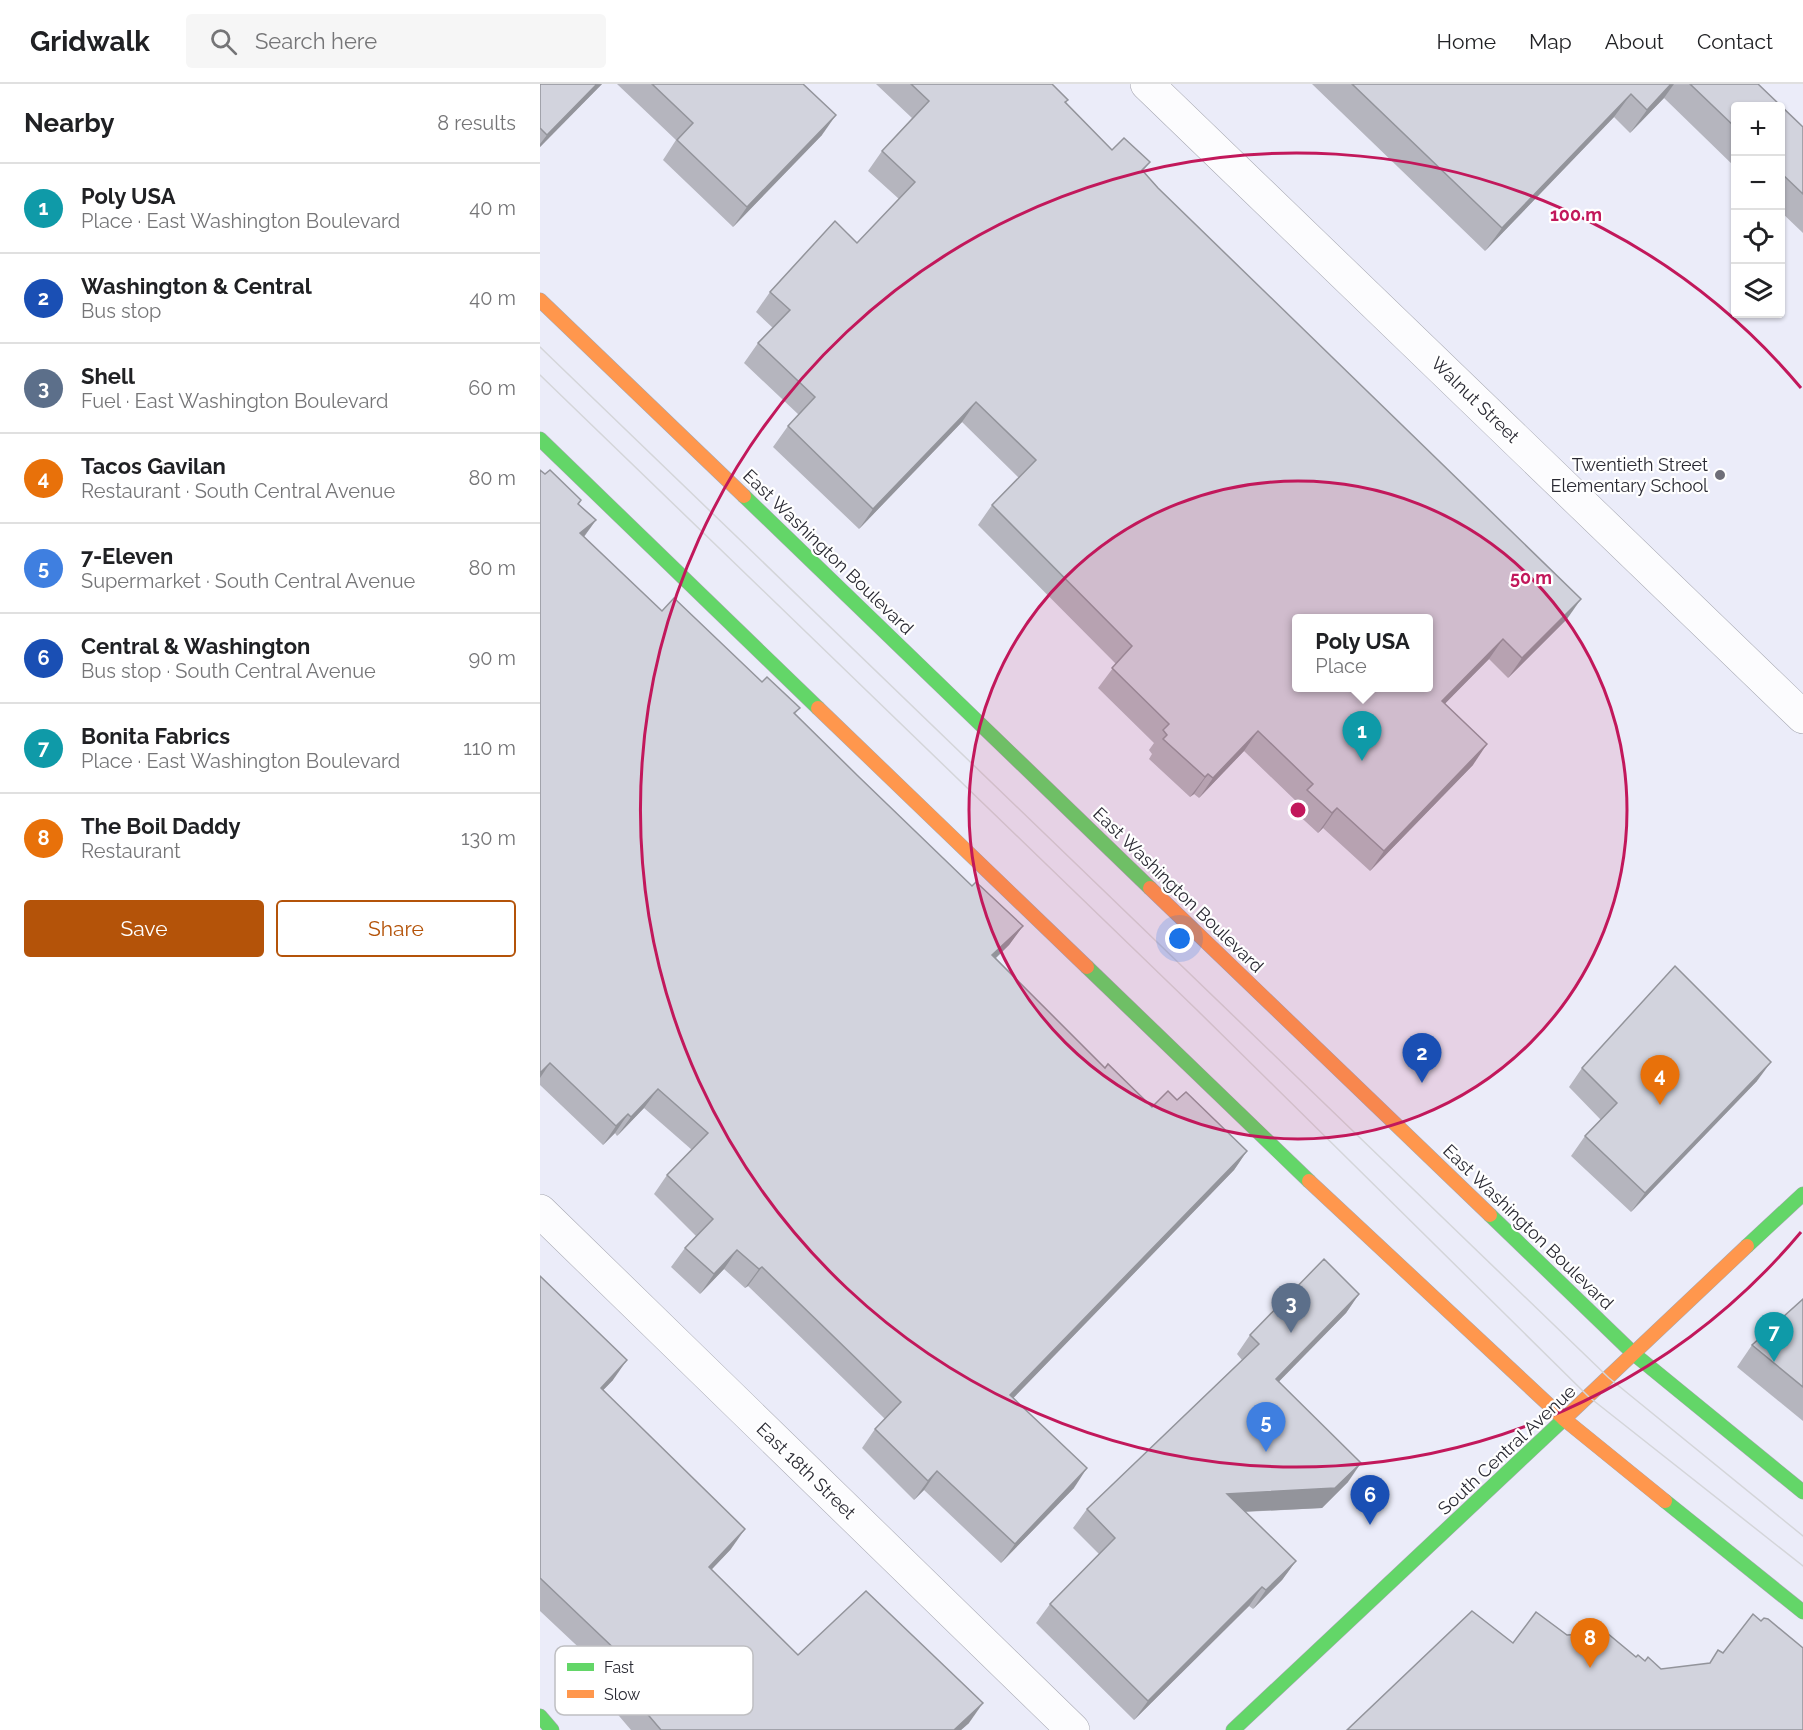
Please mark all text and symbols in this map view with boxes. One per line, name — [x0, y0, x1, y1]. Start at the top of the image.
search box — [186, 14, 606, 68]
text: Gridwalk — [30, 25, 150, 58]
icon: search — [207, 25, 240, 58]
text: Search here — [255, 28, 377, 54]
text: Home — [1437, 29, 1496, 54]
text: Map — [1529, 29, 1572, 54]
text: About — [1605, 29, 1664, 54]
text: Contact — [1697, 29, 1773, 54]
map controls — [1731, 102, 1785, 318]
button: + — [1731, 102, 1785, 156]
text: Nearby — [24, 108, 114, 138]
text: 8 results — [437, 111, 516, 135]
button: − — [1731, 156, 1785, 210]
text: Poly USA — [81, 183, 175, 209]
text: 1 — [39, 196, 48, 220]
text: 40 m — [469, 196, 516, 220]
text: 100 m — [1550, 204, 1602, 225]
text: Place · East Washington Boulevard — [81, 209, 400, 233]
button: locate — [1731, 210, 1785, 264]
button: layers — [1731, 264, 1785, 318]
text: Washington & Central — [81, 273, 312, 299]
text: 2 — [38, 286, 49, 310]
text: 40 m — [469, 286, 516, 310]
text: Bus stop — [81, 299, 161, 323]
street label: Walnut Street — [1427, 352, 1524, 447]
text: Shell — [81, 363, 135, 389]
text: 3 — [38, 376, 49, 400]
text: 60 m — [468, 376, 516, 400]
text: Fuel · East Washington Boulevard — [81, 389, 388, 413]
text: Tacos Gavilan — [81, 453, 226, 479]
place label: Twentieth Street Elementary School — [1550, 454, 1708, 496]
street label: East Washington Boulevard — [739, 465, 918, 639]
text: 4 — [38, 466, 49, 490]
text: 80 m — [468, 466, 516, 490]
marker: Twentieth Street Elementary School — [1713, 468, 1727, 482]
text: Restaurant · South Central Avenue — [81, 479, 395, 503]
text: 7-Eleven — [81, 543, 173, 569]
text: 5 — [38, 556, 49, 580]
text: 80 m — [468, 556, 516, 580]
text: 50 m — [1510, 567, 1552, 588]
text: Supermarket · South Central Avenue — [81, 569, 415, 593]
popup — [1292, 614, 1433, 692]
text: Poly USA — [1315, 628, 1410, 654]
text: Central & Washington — [81, 633, 310, 659]
text: 6 — [37, 646, 50, 670]
text: 90 m — [469, 646, 516, 670]
text: Place — [1315, 654, 1367, 678]
text: Bus stop · South Central Avenue — [81, 659, 376, 683]
pin: 1 — [1342, 712, 1382, 761]
text: Bonita Fabrics — [81, 723, 230, 749]
text: 7 — [38, 736, 49, 760]
text: 110 m — [463, 736, 516, 760]
text: Place · East Washington Boulevard — [81, 749, 400, 773]
centre of rings — [1288, 800, 1308, 820]
street label: East Washington Boulevard — [1089, 803, 1268, 977]
text: The Boil Daddy — [81, 813, 241, 839]
text: 8 — [37, 826, 50, 850]
text: 130 m — [461, 826, 516, 850]
text: Restaurant — [81, 839, 181, 863]
button: Save — [24, 900, 264, 957]
button: Share — [276, 900, 516, 957]
your location — [1165, 924, 1194, 953]
pin: 2 — [1402, 1034, 1442, 1083]
pin: 4 — [1640, 1056, 1680, 1105]
street label: East Washington Boulevard — [1439, 1140, 1618, 1314]
pin: 3 — [1272, 1284, 1311, 1333]
pin: 7 — [1754, 1312, 1794, 1362]
street label: South Central Avenue — [1434, 1380, 1580, 1519]
pin: 5 — [1246, 1402, 1286, 1452]
street label: East 18th Street — [752, 1418, 860, 1523]
pin: 6 — [1350, 1476, 1390, 1525]
pin: 8 — [1570, 1618, 1610, 1668]
legend — [555, 1646, 753, 1715]
text: Fast — [604, 1658, 635, 1677]
text: Slow — [604, 1685, 640, 1704]

